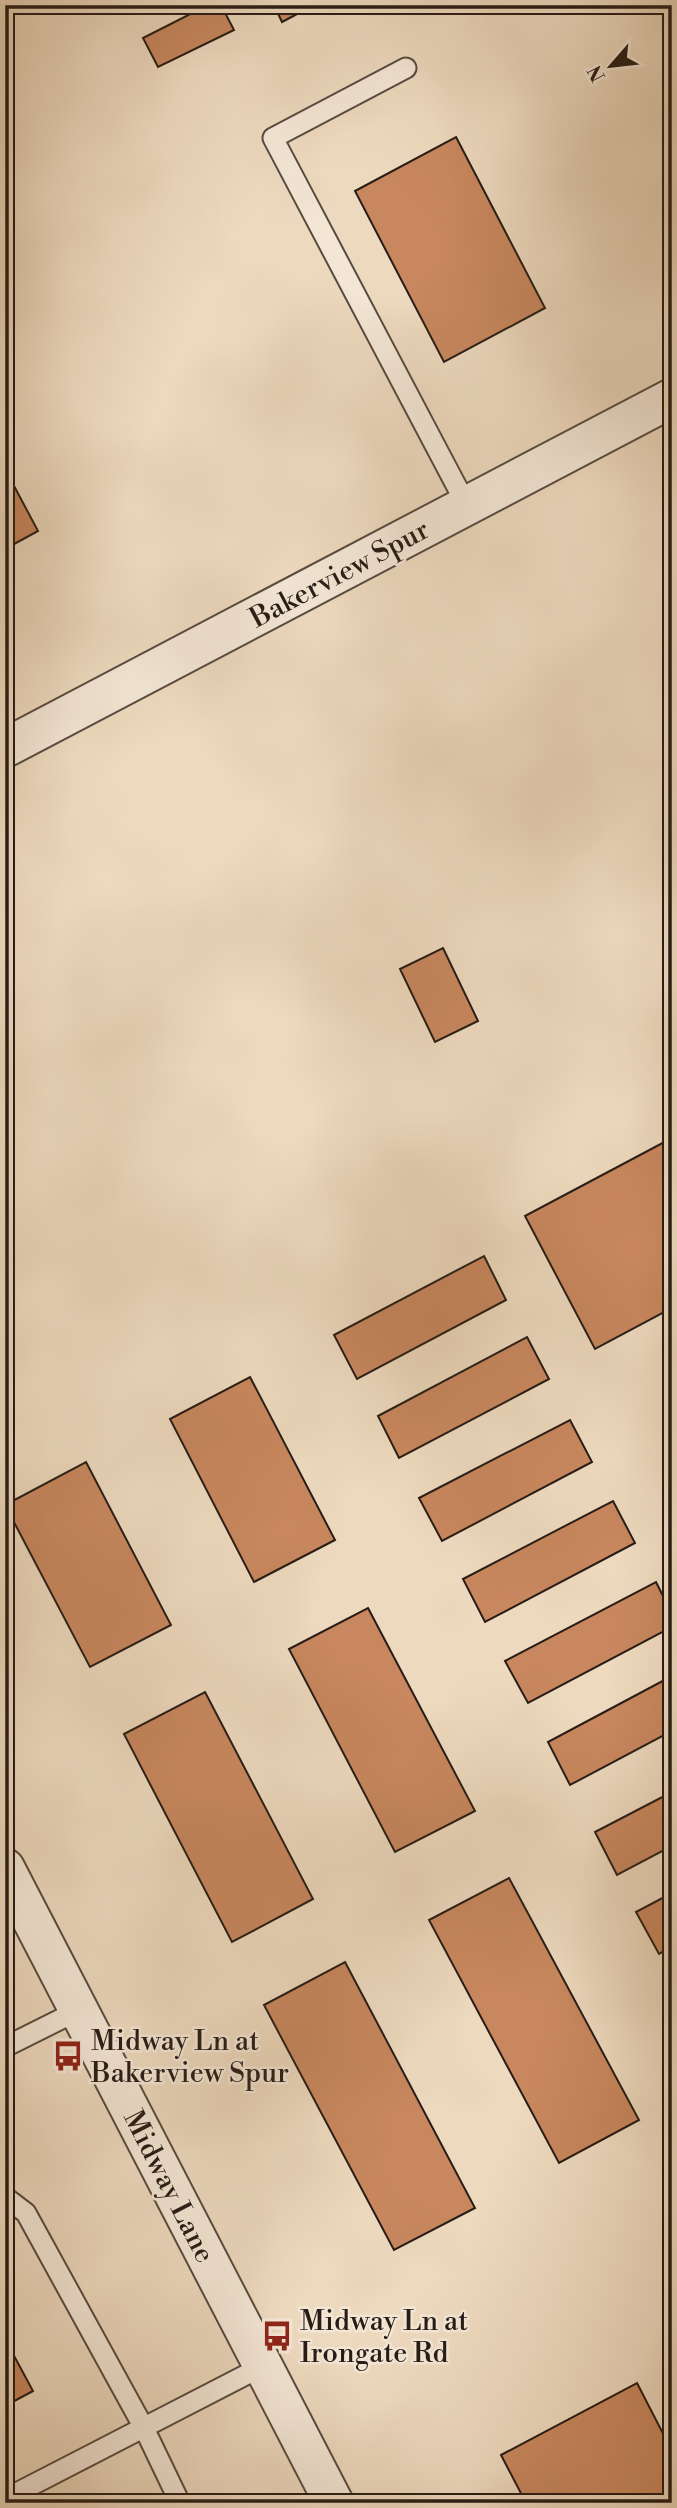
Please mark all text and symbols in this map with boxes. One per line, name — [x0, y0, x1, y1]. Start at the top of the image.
north arrow — [576, 32, 646, 102]
text: N — [583, 61, 611, 86]
street label: Bakerview Spur — [243, 512, 435, 637]
place label: Midway Ln at Bakerview Spur — [90, 2024, 289, 2091]
bus stop icon: Midway Ln at Bakerview Spur — [51, 2039, 85, 2073]
street label: Midway Lane — [115, 2105, 222, 2269]
place label: Midway Ln at Irongate Rd — [300, 2304, 468, 2371]
bus stop icon: Midway Ln at Irongate Rd — [260, 2319, 294, 2353]

